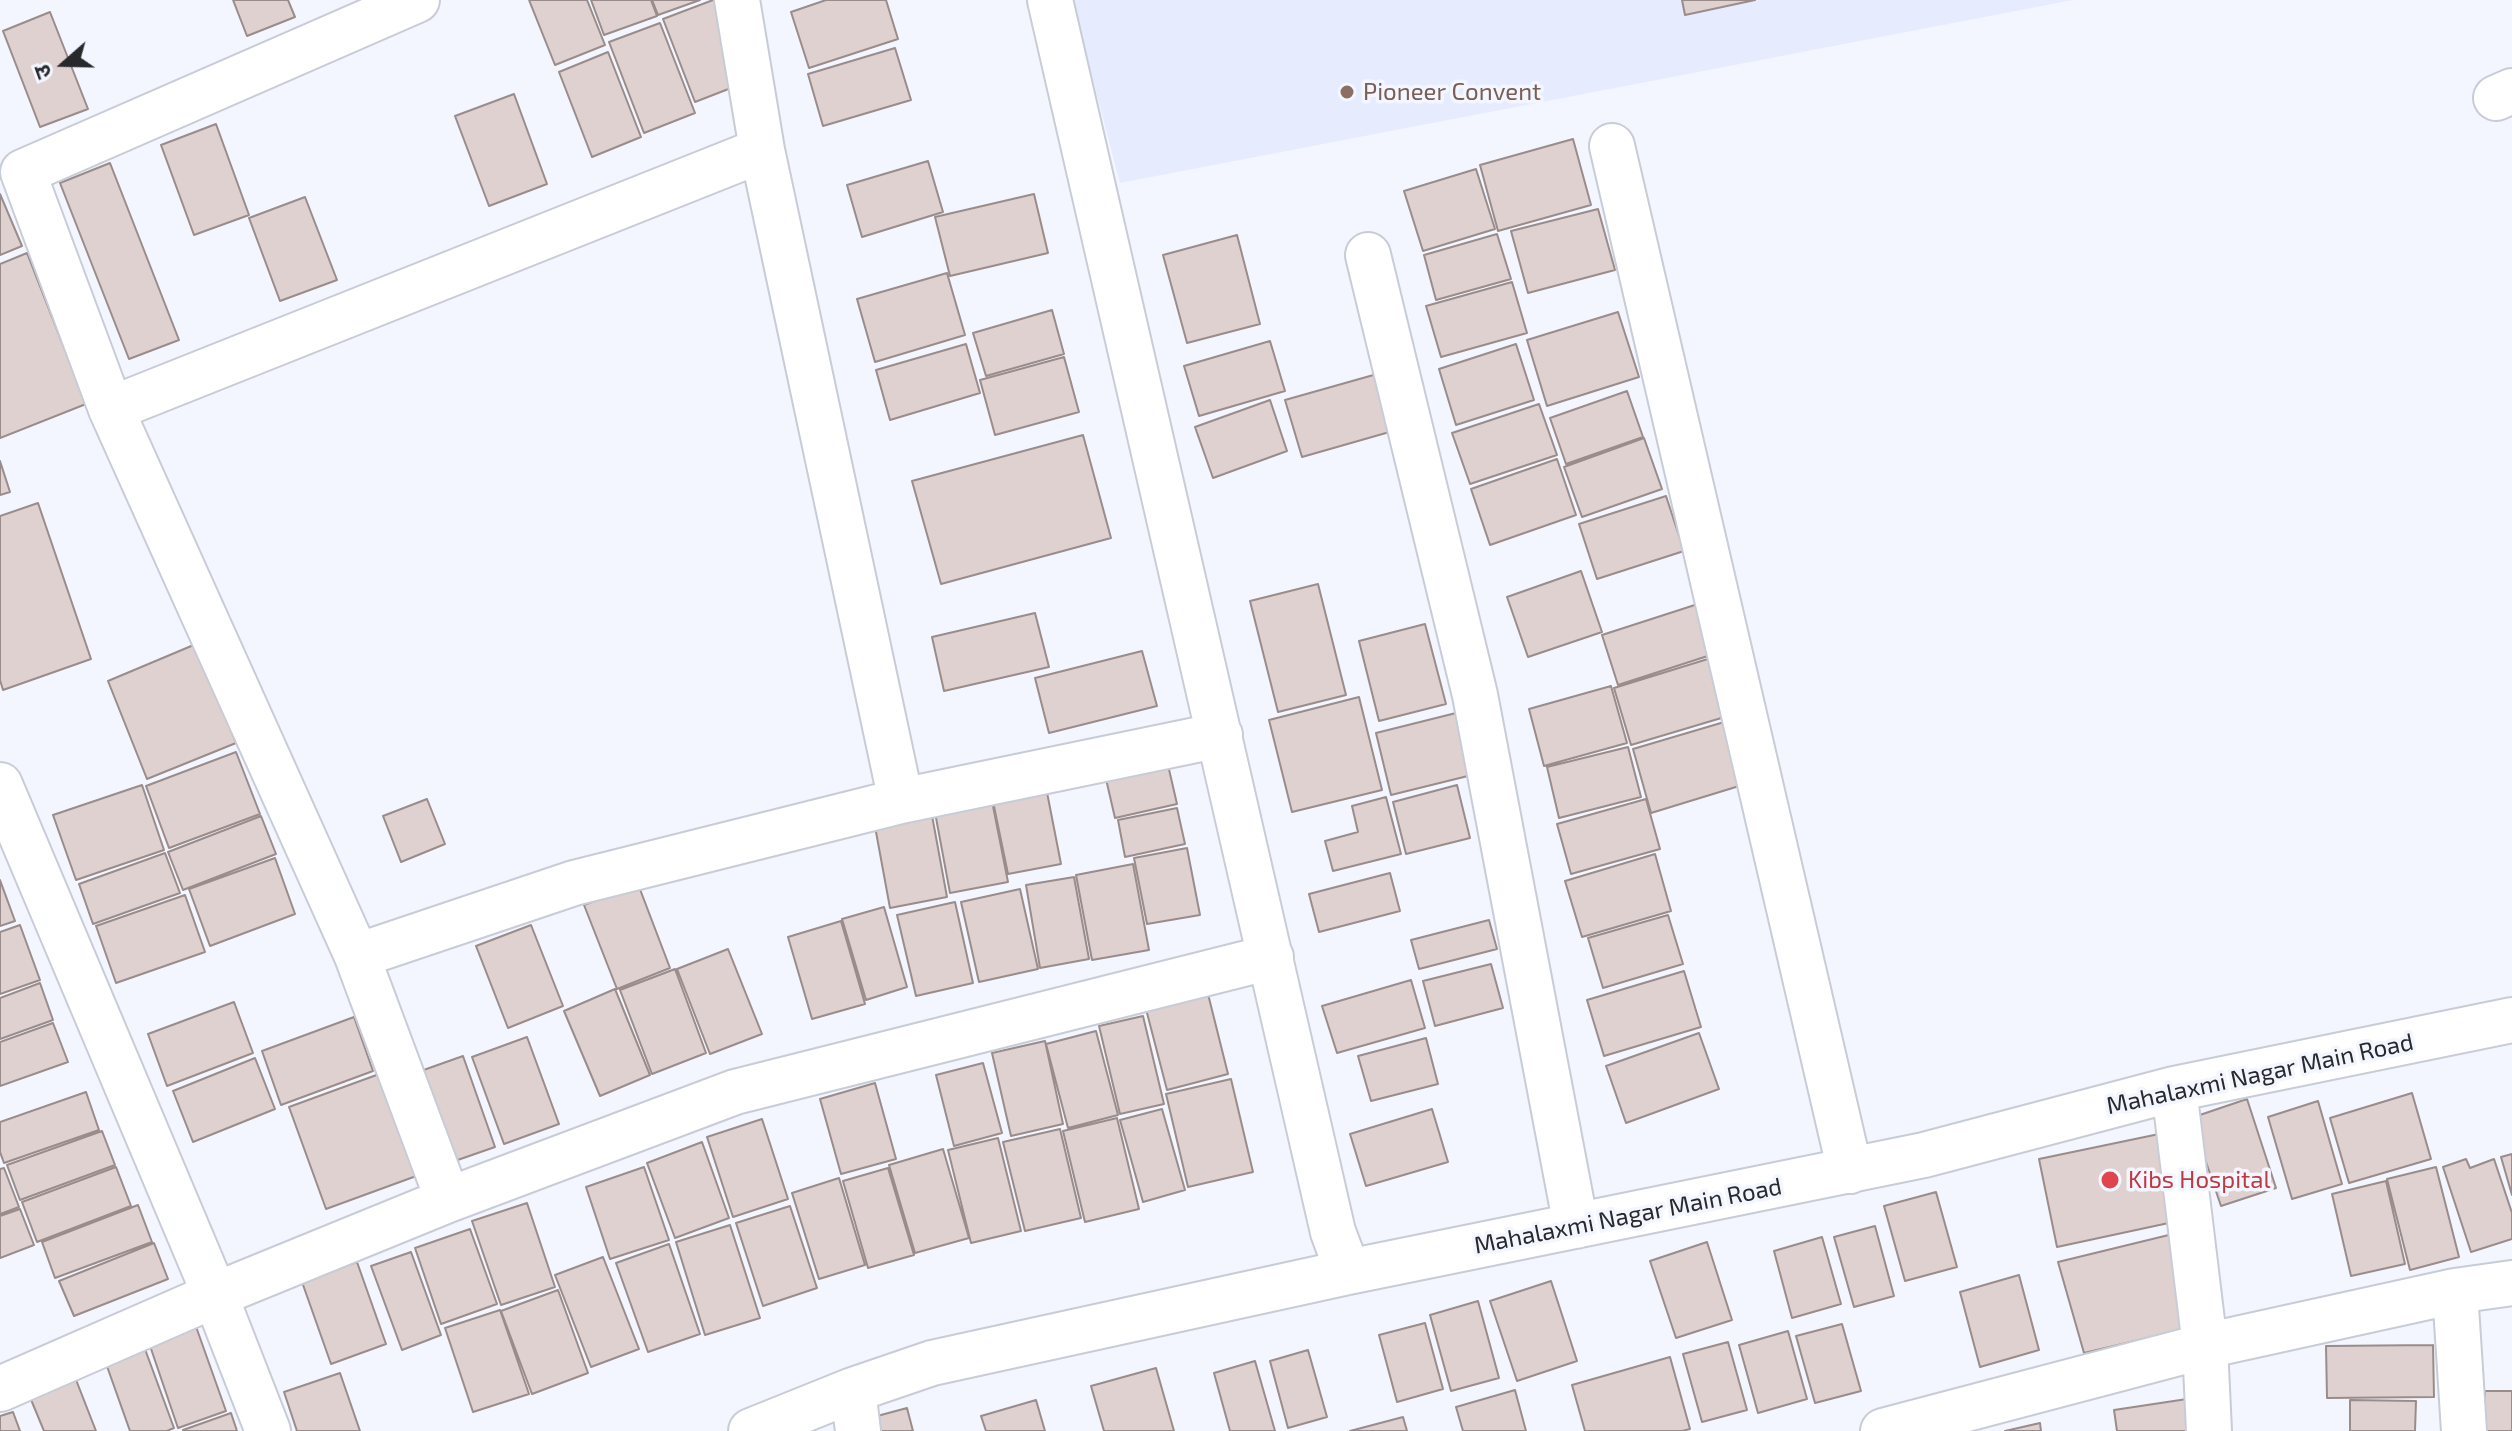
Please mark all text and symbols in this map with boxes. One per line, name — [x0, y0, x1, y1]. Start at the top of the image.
north arrow — [24, 24, 104, 104]
text: उ — [27, 62, 56, 83]
place label: Pioneer Convent — [1363, 78, 1541, 106]
marker: Pioneer Convent — [1338, 83, 1356, 101]
street label: Mahalaxmi Nagar Main Road — [2104, 1027, 2416, 1121]
place label: Kibs Hospital — [2128, 1166, 2271, 1194]
marker: Kibs Hospital — [2099, 1169, 2121, 1191]
street label: Mahalaxmi Nagar Main Road — [1472, 1172, 1784, 1260]

